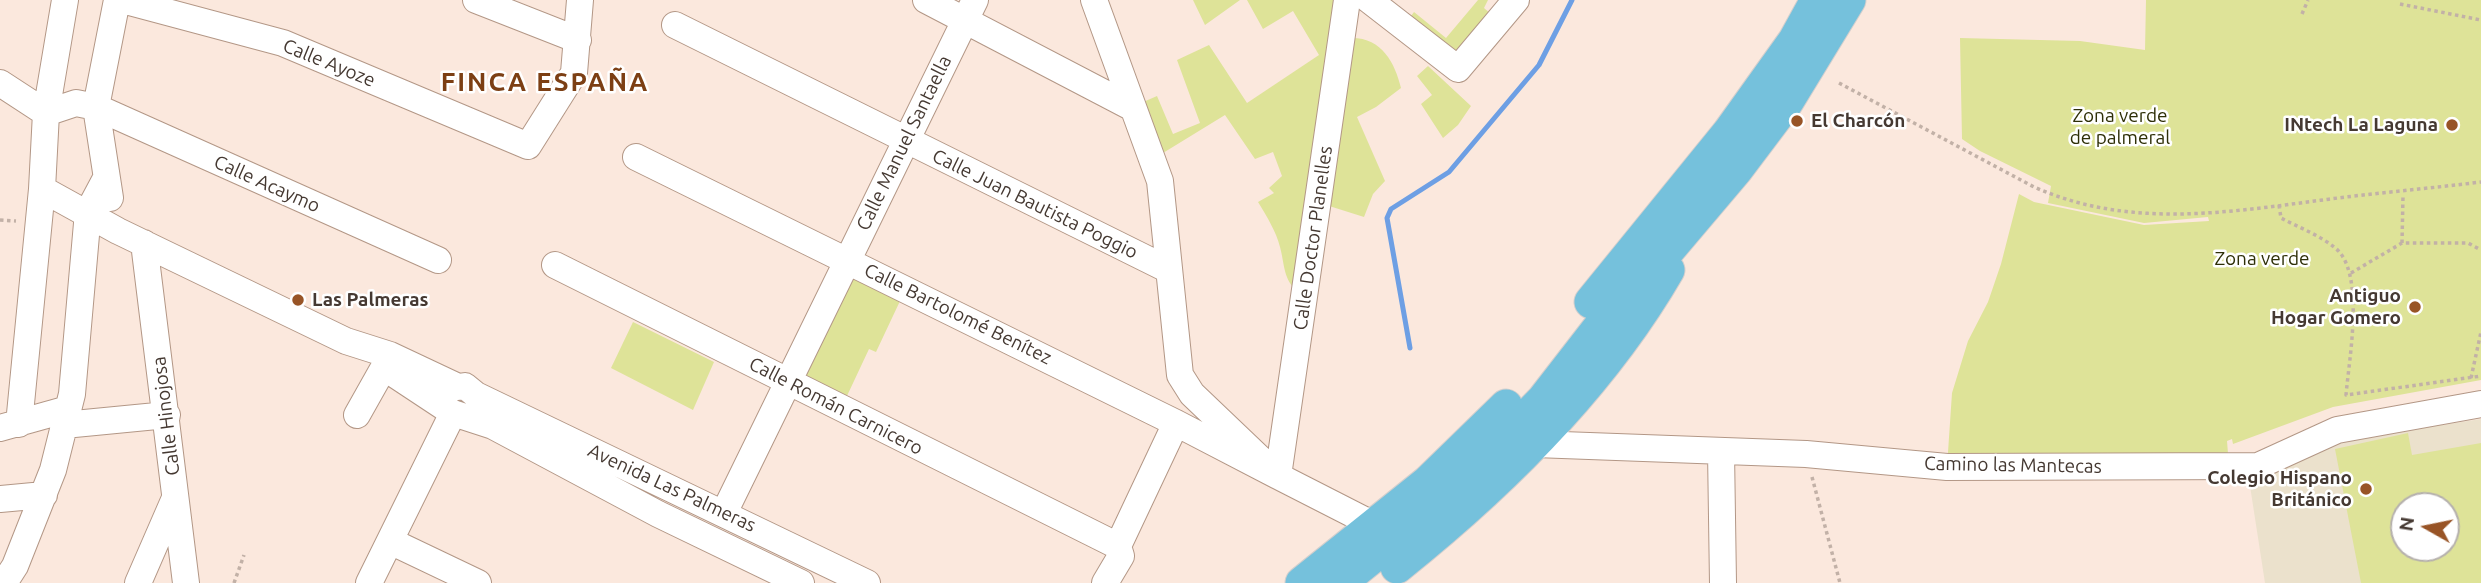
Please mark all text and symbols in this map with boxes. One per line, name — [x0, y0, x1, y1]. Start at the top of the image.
street label: Calle Ayoze — [279, 34, 379, 92]
street label: Calle Manuel Santaella — [852, 52, 956, 234]
district label: FINCA ESPAÑA — [442, 66, 648, 98]
park label: Zona verde de palmeral — [2070, 105, 2170, 149]
place label: El Charcón — [1811, 110, 1905, 132]
marker: El Charcón — [1789, 113, 1805, 129]
place label: INtech La Laguna — [2284, 114, 2438, 136]
marker: INtech La Laguna — [2444, 117, 2460, 133]
street label: Calle Juan Bautista Poggio — [929, 144, 1141, 264]
street label: Calle Doctor Planelles — [1289, 144, 1337, 332]
street label: Calle Acaymo — [210, 150, 324, 218]
park label: Zona verde — [2214, 248, 2310, 270]
street label: Calle Bartolomé Benítez — [861, 259, 1055, 369]
place label: Antiguo Hogar Gomero — [2271, 285, 2401, 329]
place label: Las Palmeras — [312, 289, 428, 311]
marker: Las Palmeras — [290, 292, 306, 308]
marker: Antiguo Hogar Gomero — [2407, 299, 2423, 315]
street label: Calle Román Carnicero — [745, 352, 927, 460]
street label: Calle Hinojosa — [147, 355, 185, 477]
street label: Avenida Las Palmeras — [584, 439, 760, 537]
street label: Camino las Mantecas — [1924, 452, 2102, 478]
place label: Colegio Hispano Británico — [2207, 467, 2352, 511]
marker: Colegio Hispano Británico — [2358, 481, 2374, 497]
north arrow — [2390, 492, 2460, 562]
text: N — [2394, 515, 2418, 533]

